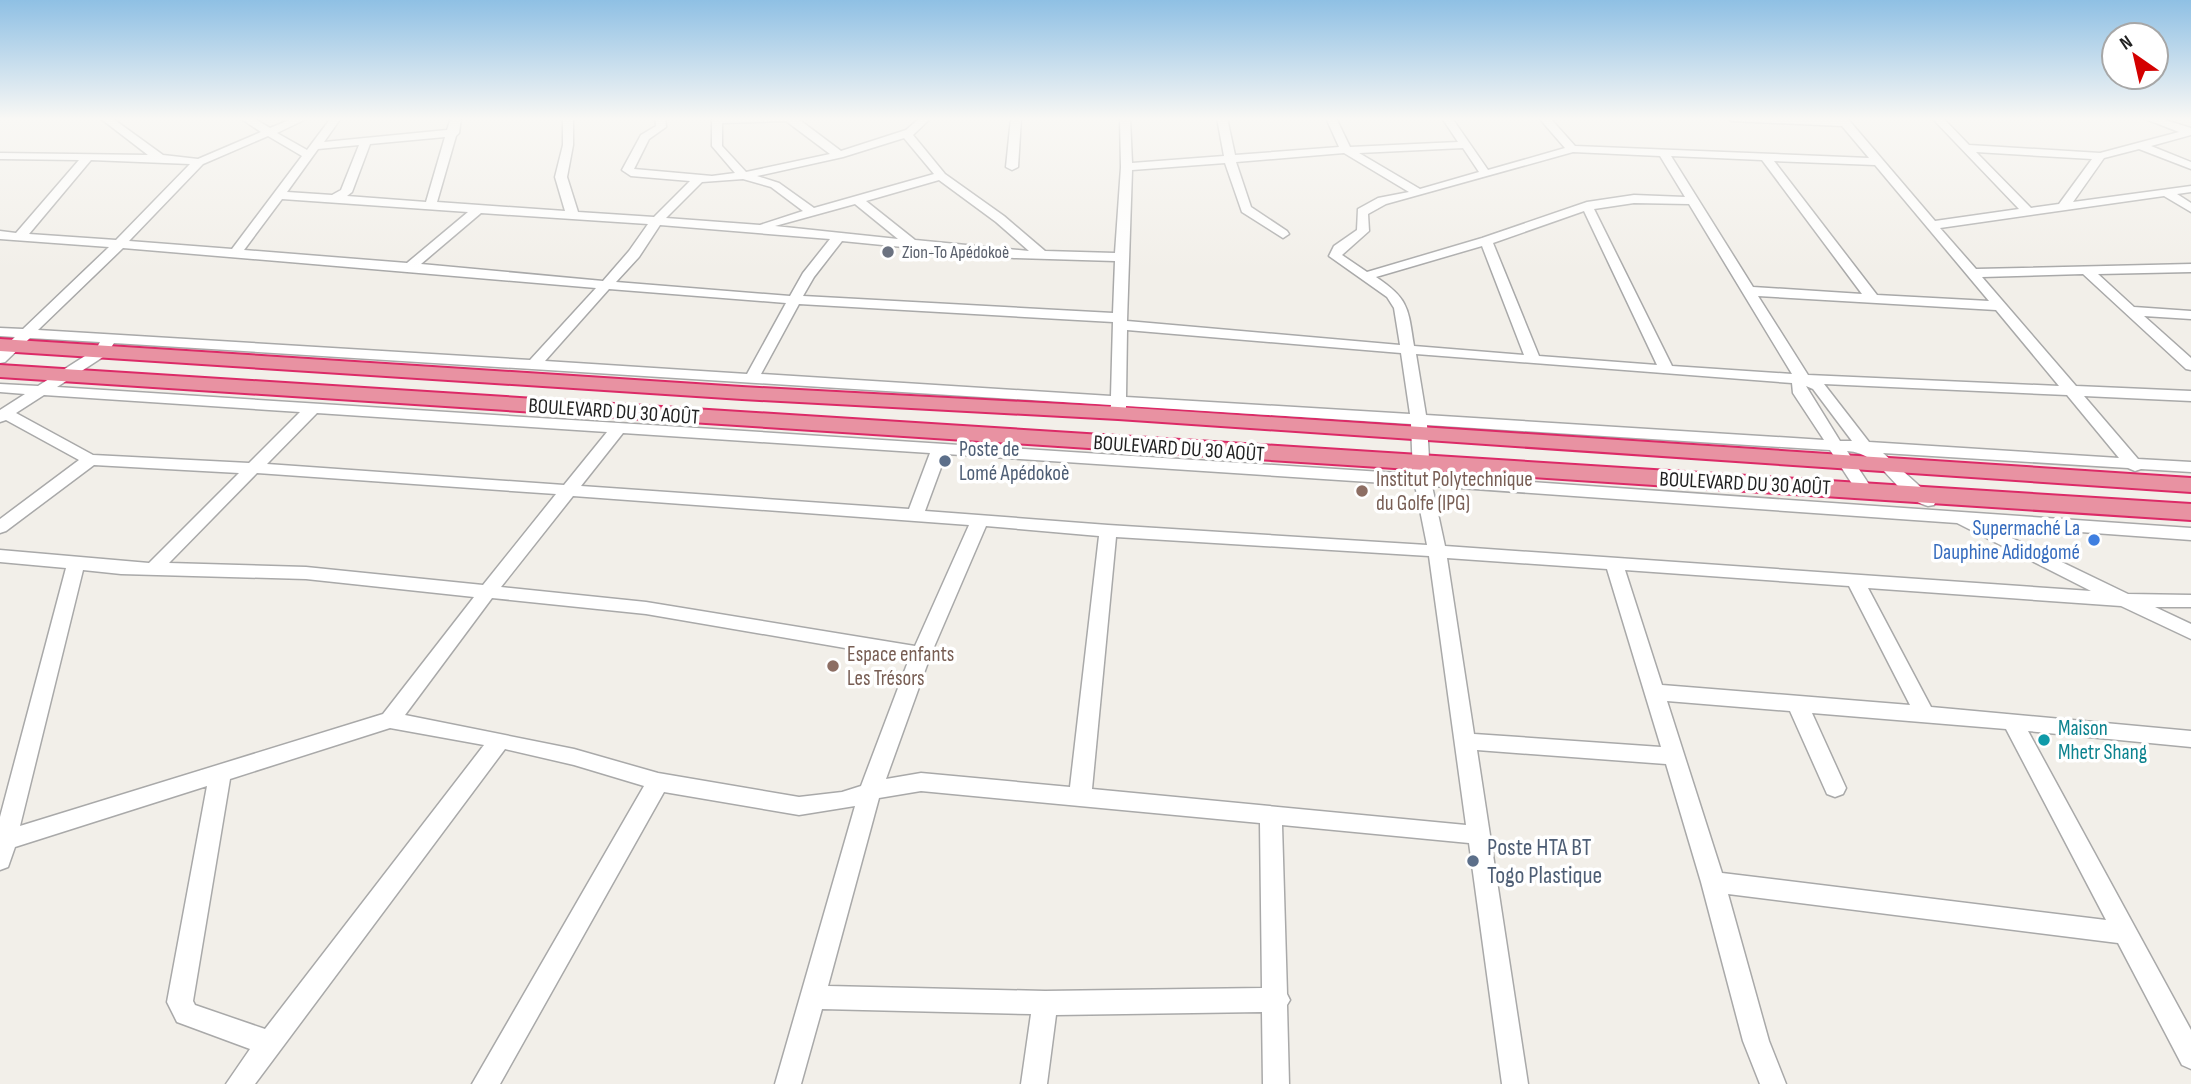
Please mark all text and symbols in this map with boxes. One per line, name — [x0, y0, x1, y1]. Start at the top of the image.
north arrow — [2100, 21, 2170, 91]
text: N — [2116, 31, 2137, 56]
place label: Zion-To Apédokoè — [902, 242, 1009, 263]
marker: Zion-To Apédokoè — [880, 244, 896, 260]
street label: BOULEVARD DU 30 AOÛT — [528, 393, 701, 430]
street label: BOULEVARD DU 30 AOÛT — [1093, 430, 1266, 467]
place label: Poste de Lomé Apédokoè — [959, 437, 1069, 486]
marker: Poste de Lomé Apédokoè — [937, 453, 953, 469]
place label: Institut Polytechnique du Golfe (IPG) — [1376, 467, 1533, 516]
street label: BOULEVARD DU 30 AOÛT — [1659, 467, 1832, 500]
marker: Institut Polytechnique du Golfe (IPG) — [1354, 483, 1370, 499]
place label: Supermaché La Dauphine Adidogomé — [1933, 516, 2080, 565]
marker: Supermaché La Dauphine Adidogomé — [2086, 532, 2102, 548]
place label: Espace enfants Les Trésors — [847, 642, 954, 691]
marker: Espace enfants Les Trésors — [825, 658, 841, 674]
place label: Maison Mhetr Shang — [2058, 716, 2147, 765]
marker: Maison Mhetr Shang — [2036, 732, 2052, 748]
place label: Poste HTA BT Togo Plastique — [1487, 833, 1602, 890]
marker: Poste HTA BT Togo Plastique — [1465, 853, 1481, 869]

